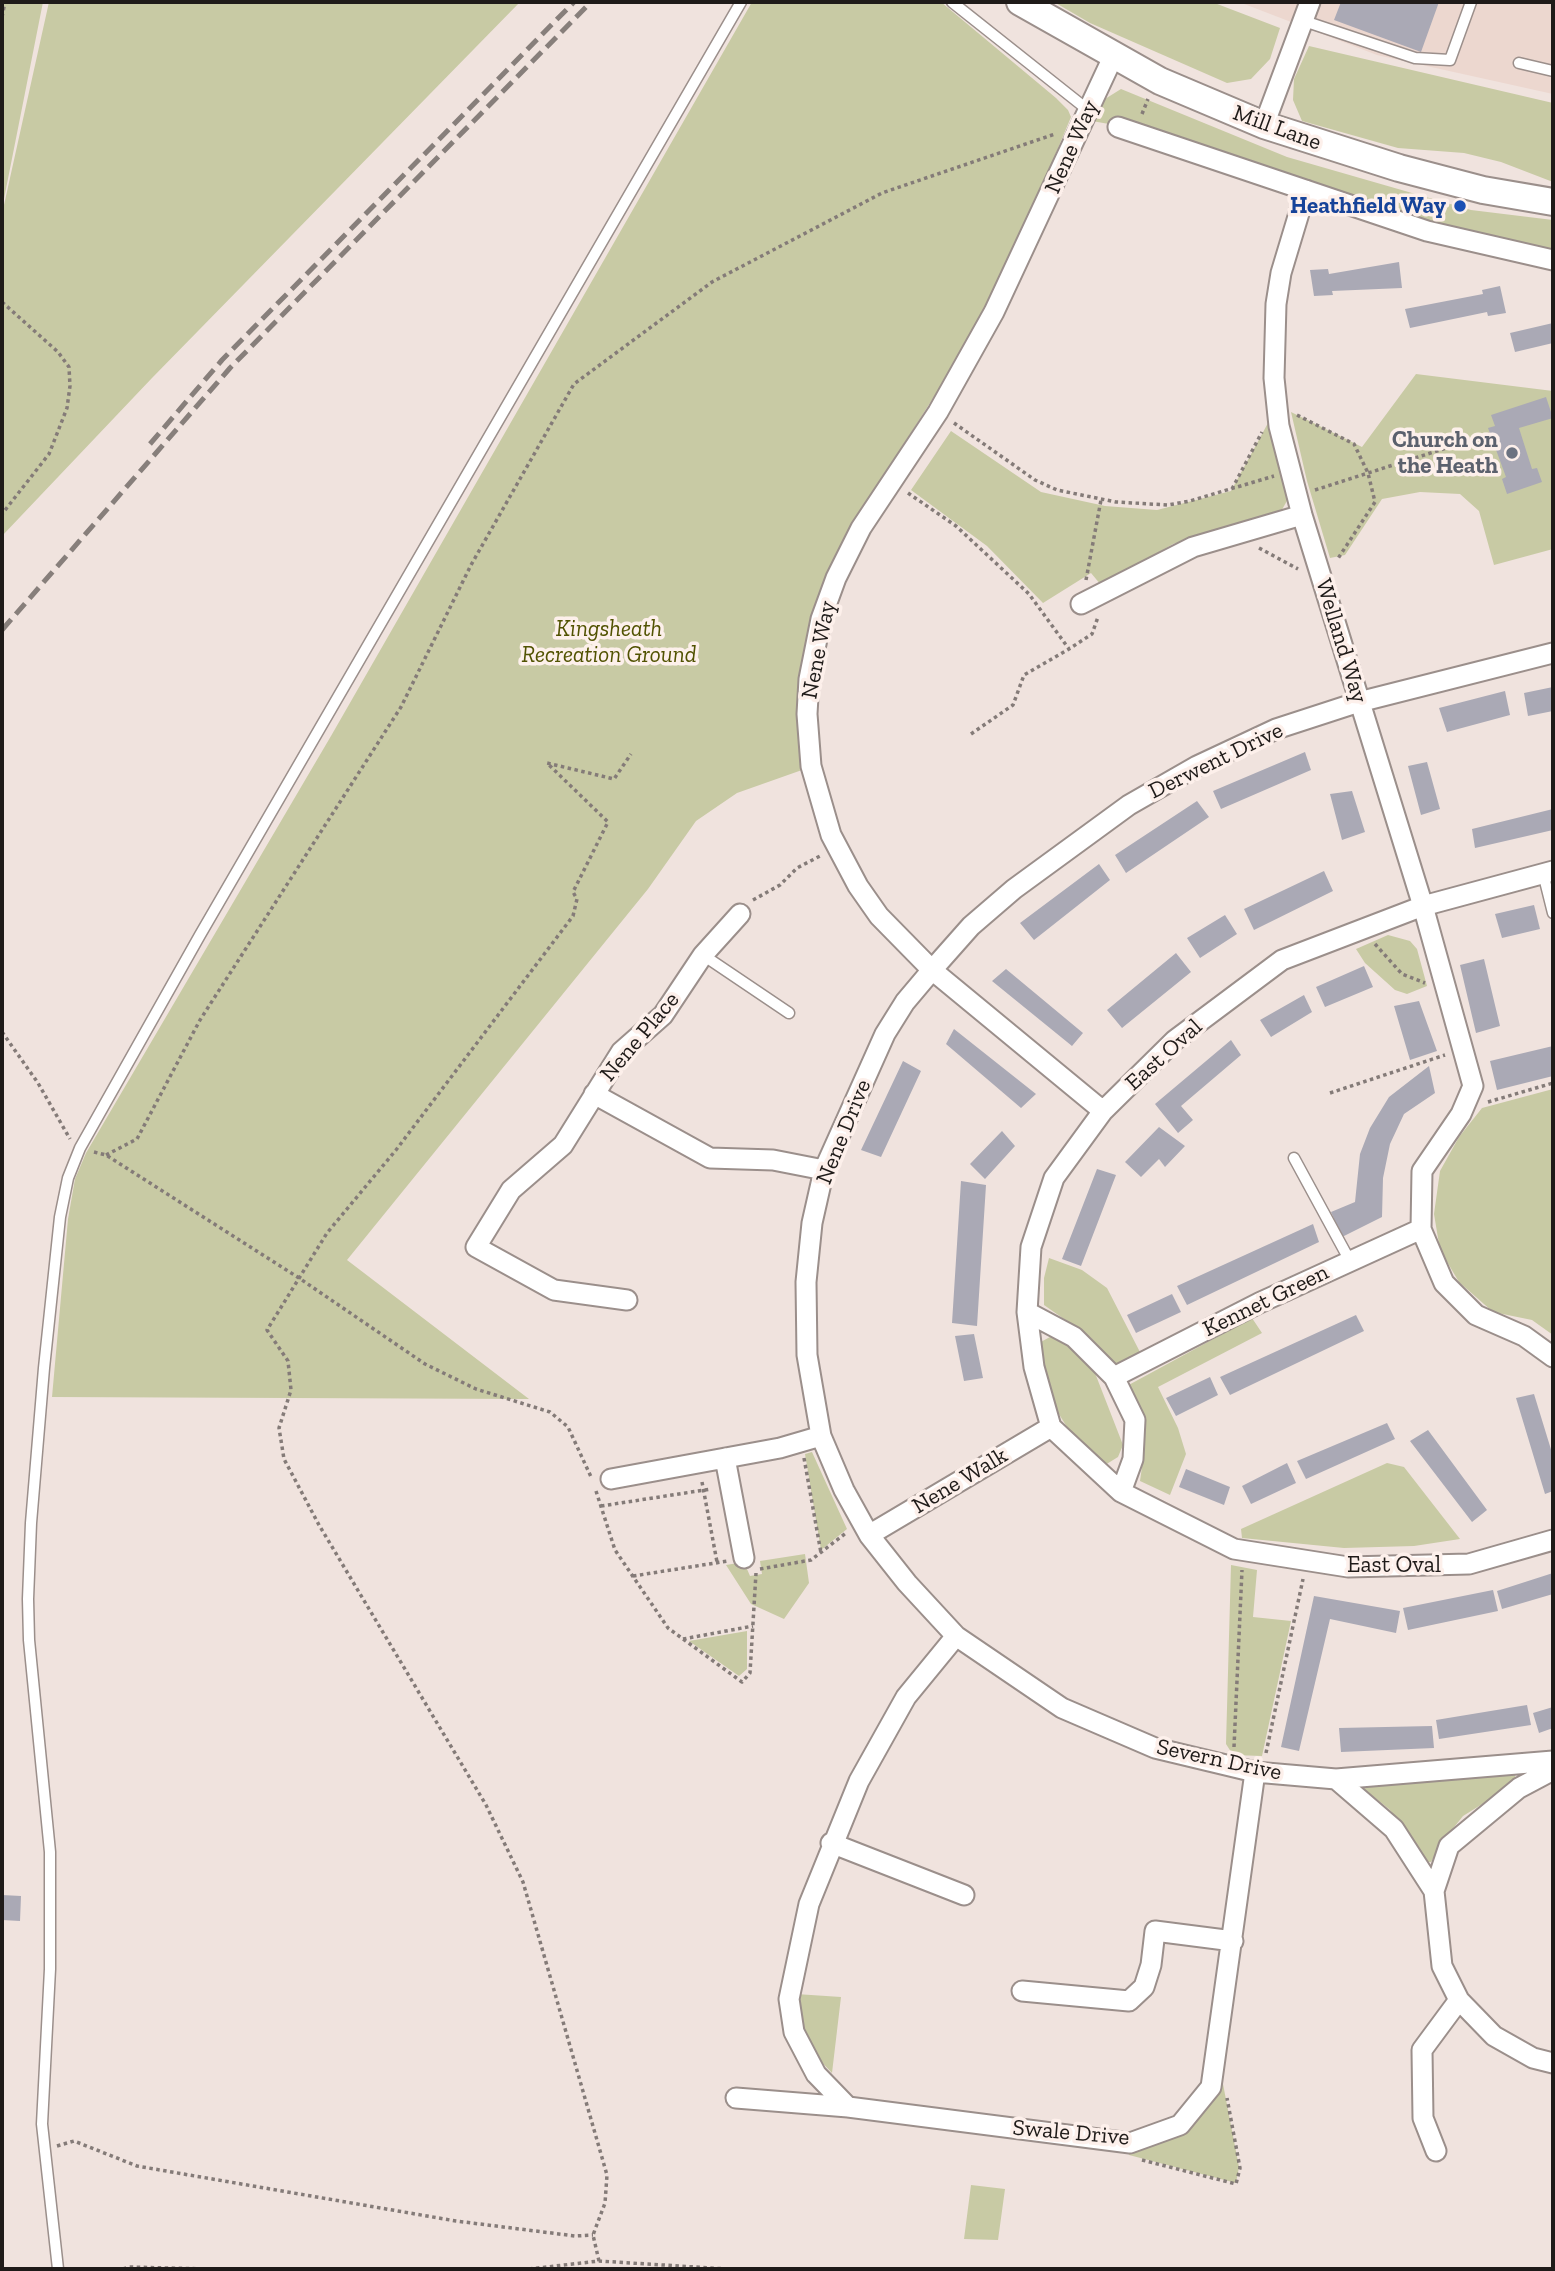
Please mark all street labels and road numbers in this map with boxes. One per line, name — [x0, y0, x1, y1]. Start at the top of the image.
street label: Nene Way — [1039, 96, 1105, 198]
street label: Mill Lane — [1229, 99, 1325, 157]
street label: Welland Way — [1309, 576, 1373, 706]
street label: Nene Way — [796, 599, 842, 701]
street label: Derwent Drive — [1144, 717, 1288, 805]
street label: Nene Place — [595, 987, 685, 1087]
street label: East Oval — [1120, 1013, 1208, 1097]
street label: Nene Drive — [810, 1076, 878, 1188]
street label: Kennet Green — [1199, 1259, 1333, 1343]
street label: Nene Walk — [907, 1442, 1013, 1520]
street label: East Oval — [1347, 1551, 1441, 1579]
street label: Severn Drive — [1154, 1733, 1284, 1787]
street label: Swale Drive — [1011, 2114, 1131, 2152]

